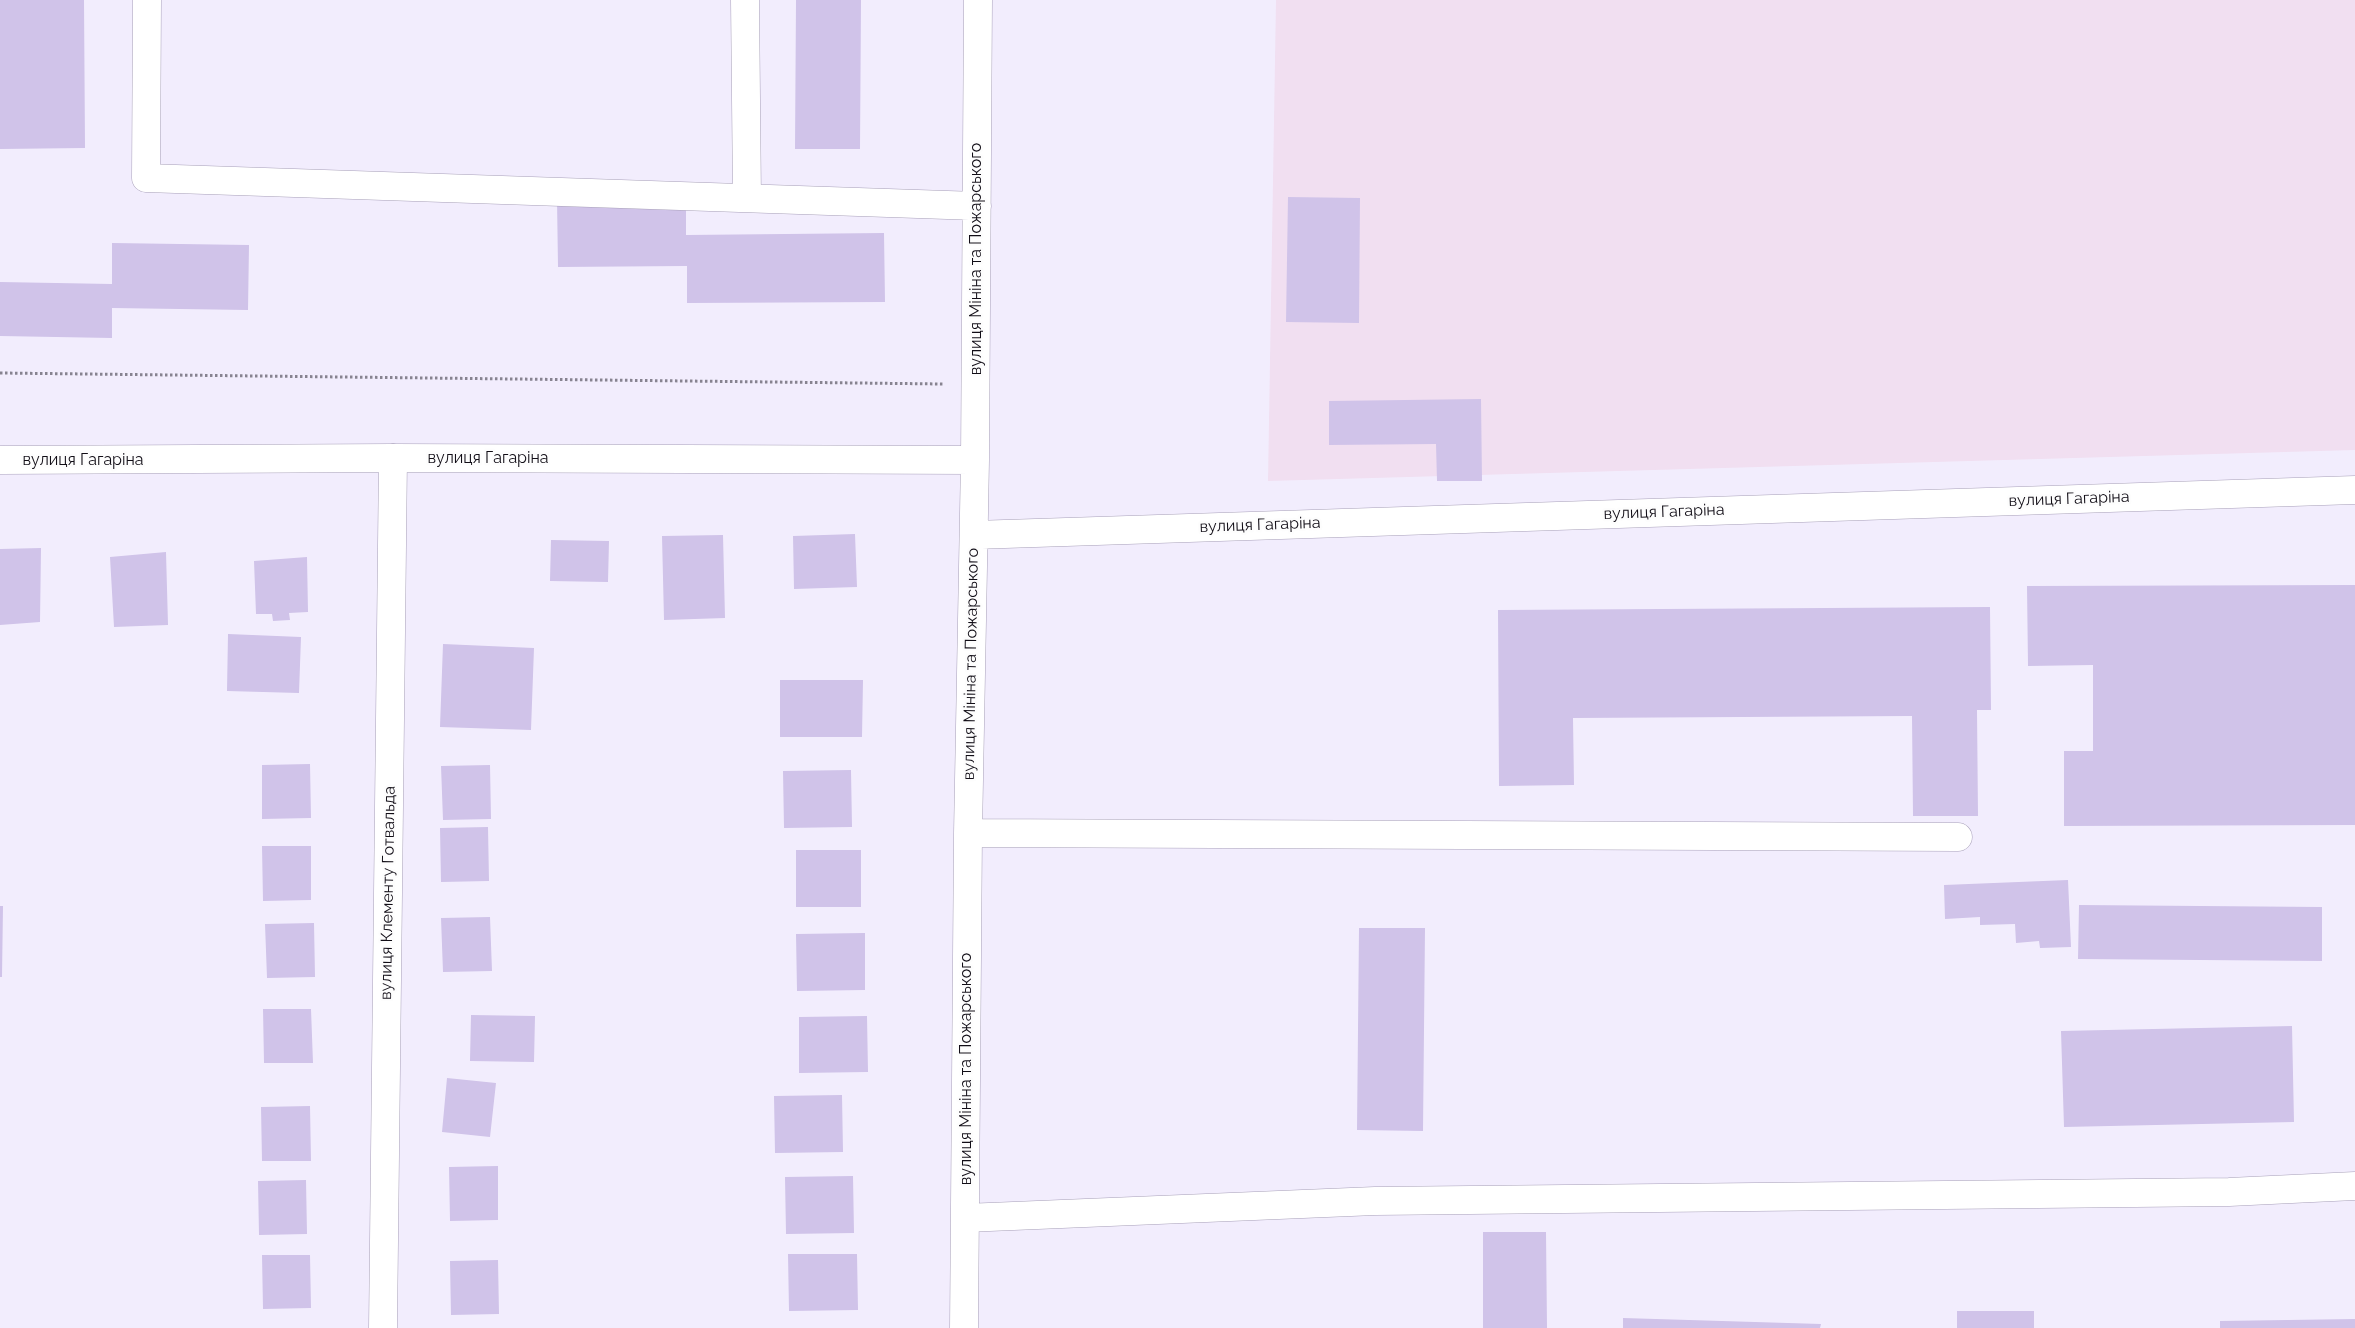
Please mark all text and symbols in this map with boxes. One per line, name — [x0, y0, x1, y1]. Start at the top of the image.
street label: вулиця Мініна та Пожарського — [966, 143, 986, 375]
street label: вулиця Гагаріна — [427, 448, 549, 468]
street label: вулиця Гагаріна — [22, 450, 144, 470]
street label: вулиця Гагаріна — [2008, 487, 2130, 511]
street label: вулиця Гагаріна — [1603, 500, 1725, 524]
street label: вулиця Гагаріна — [1199, 513, 1321, 537]
street label: вулиця Мініна та Пожарського — [959, 548, 983, 780]
street label: вулиця Клементу Готвальда — [377, 786, 399, 1000]
street label: вулиця Мініна та Пожарського — [956, 953, 976, 1185]

